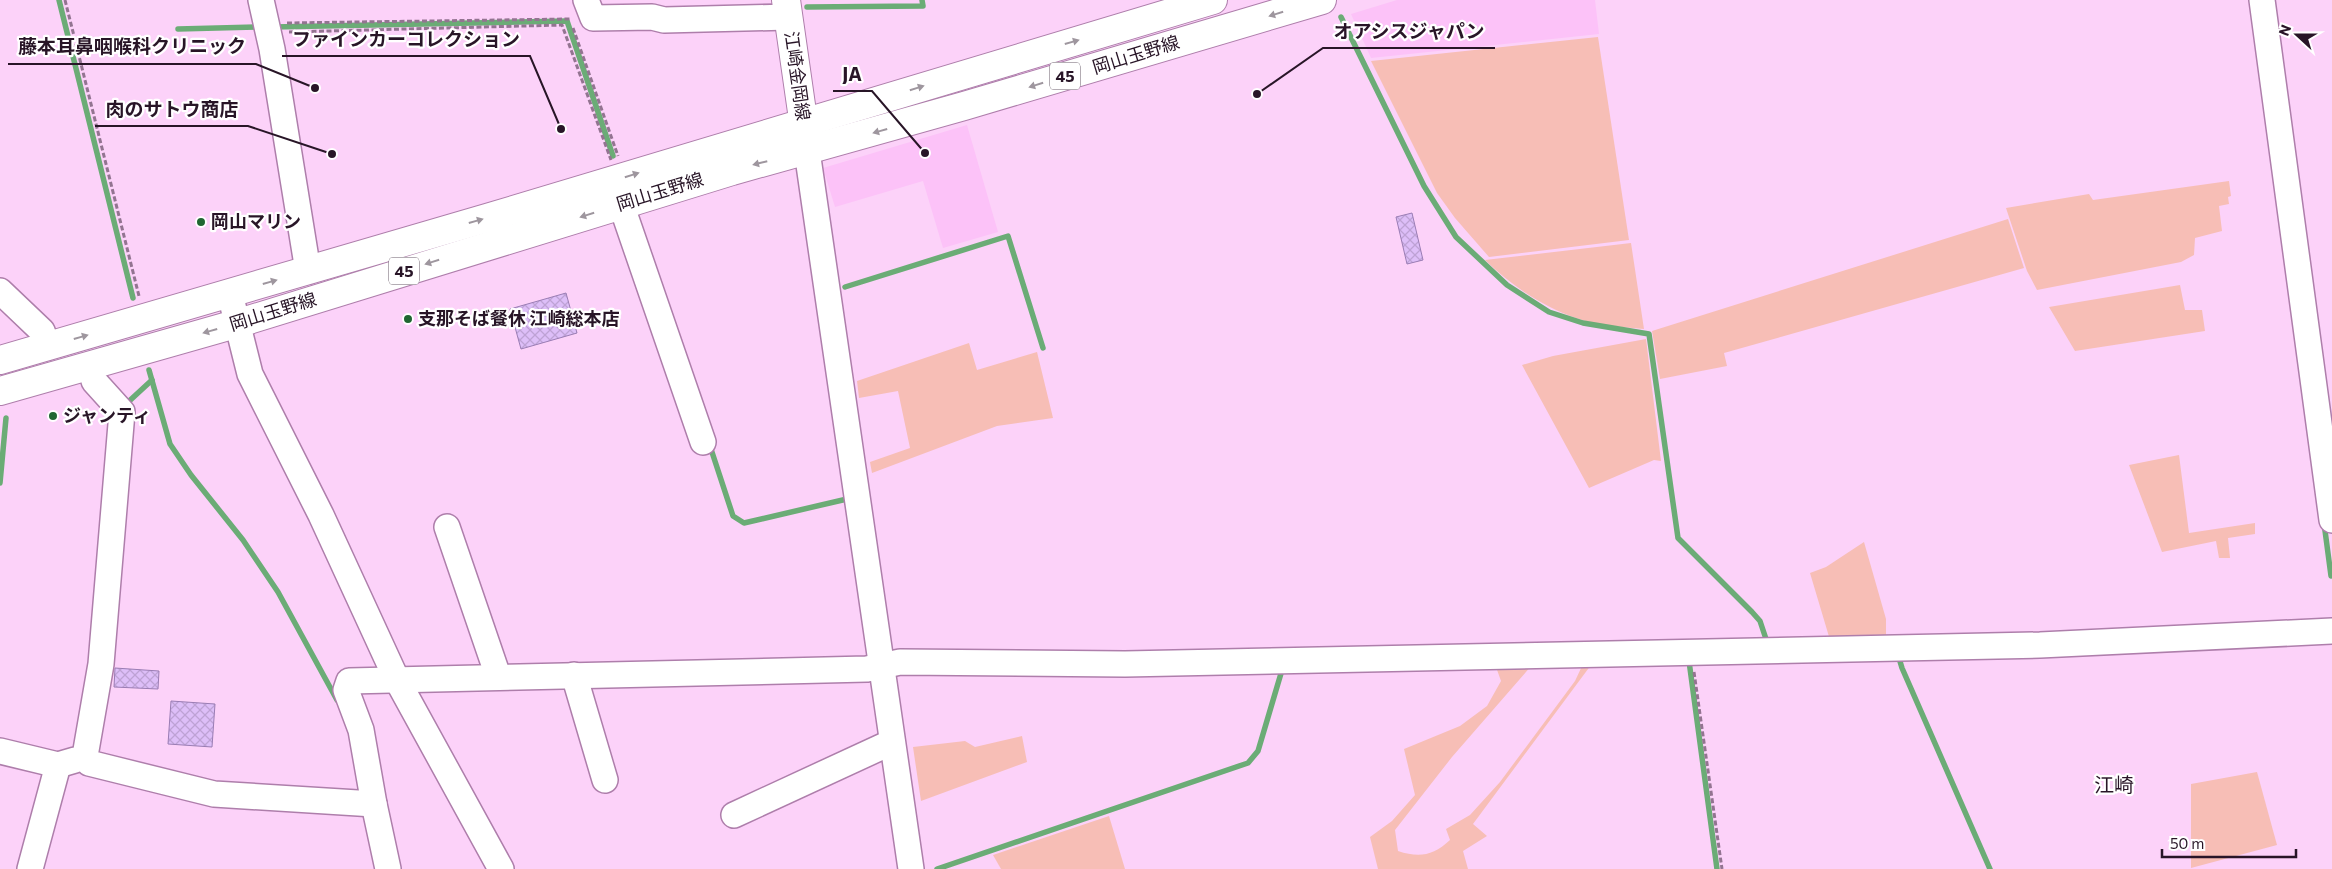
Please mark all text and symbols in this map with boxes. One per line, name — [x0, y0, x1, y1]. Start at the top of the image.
one-way arrow — [1268, 10, 1283, 18]
north arrow — [2272, 10, 2322, 60]
callout: オアシスジャパン — [1323, 14, 1495, 48]
text: オアシスジャパン — [1333, 19, 1485, 42]
callout: ファインカーコレクション — [282, 22, 530, 56]
text: N — [2275, 22, 2294, 38]
text: ファインカーコレクション — [292, 27, 520, 50]
callout: 藤本耳鼻咽喉科クリニック — [8, 30, 256, 64]
street label: 江崎金岡線 — [781, 30, 815, 122]
street label: 岡山玉野線 — [1089, 30, 1182, 78]
text: 藤本耳鼻咽喉科クリニック — [18, 34, 246, 57]
one-way arrow — [1065, 37, 1080, 45]
callout: JA — [833, 57, 872, 91]
text: JA — [842, 62, 862, 85]
road number: 45 — [1050, 62, 1080, 90]
one-way arrow — [1028, 82, 1043, 90]
one-way arrow — [909, 84, 924, 91]
callout: 肉のサトウ商店 — [95, 92, 248, 126]
text: 肉のサトウ商店 — [105, 97, 239, 120]
one-way arrow — [872, 127, 887, 135]
one-way arrow — [752, 160, 767, 168]
street label: 岡山玉野線 — [613, 167, 706, 215]
one-way arrow — [625, 170, 640, 178]
place label: 岡山マリン — [211, 210, 301, 232]
one-way arrow — [580, 211, 595, 219]
marker: 岡山マリン — [195, 216, 207, 228]
one-way arrow — [469, 217, 484, 225]
road number: 45 — [389, 258, 419, 284]
one-way arrow — [424, 259, 439, 267]
one-way arrow — [263, 278, 278, 286]
street label: 岡山玉野線 — [226, 287, 319, 335]
place label: 支那そば餐休 江崎総本店 — [418, 307, 619, 329]
marker: 支那そば餐休 江崎総本店 — [402, 313, 414, 325]
one-way arrow — [202, 327, 217, 335]
one-way arrow — [73, 333, 88, 341]
place label: ジャンティ — [63, 404, 151, 426]
marker: ジャンティ — [47, 410, 59, 422]
district label: 江崎 — [2094, 772, 2134, 796]
scale bar — [2162, 826, 2296, 858]
text: 50 m — [2170, 834, 2204, 852]

